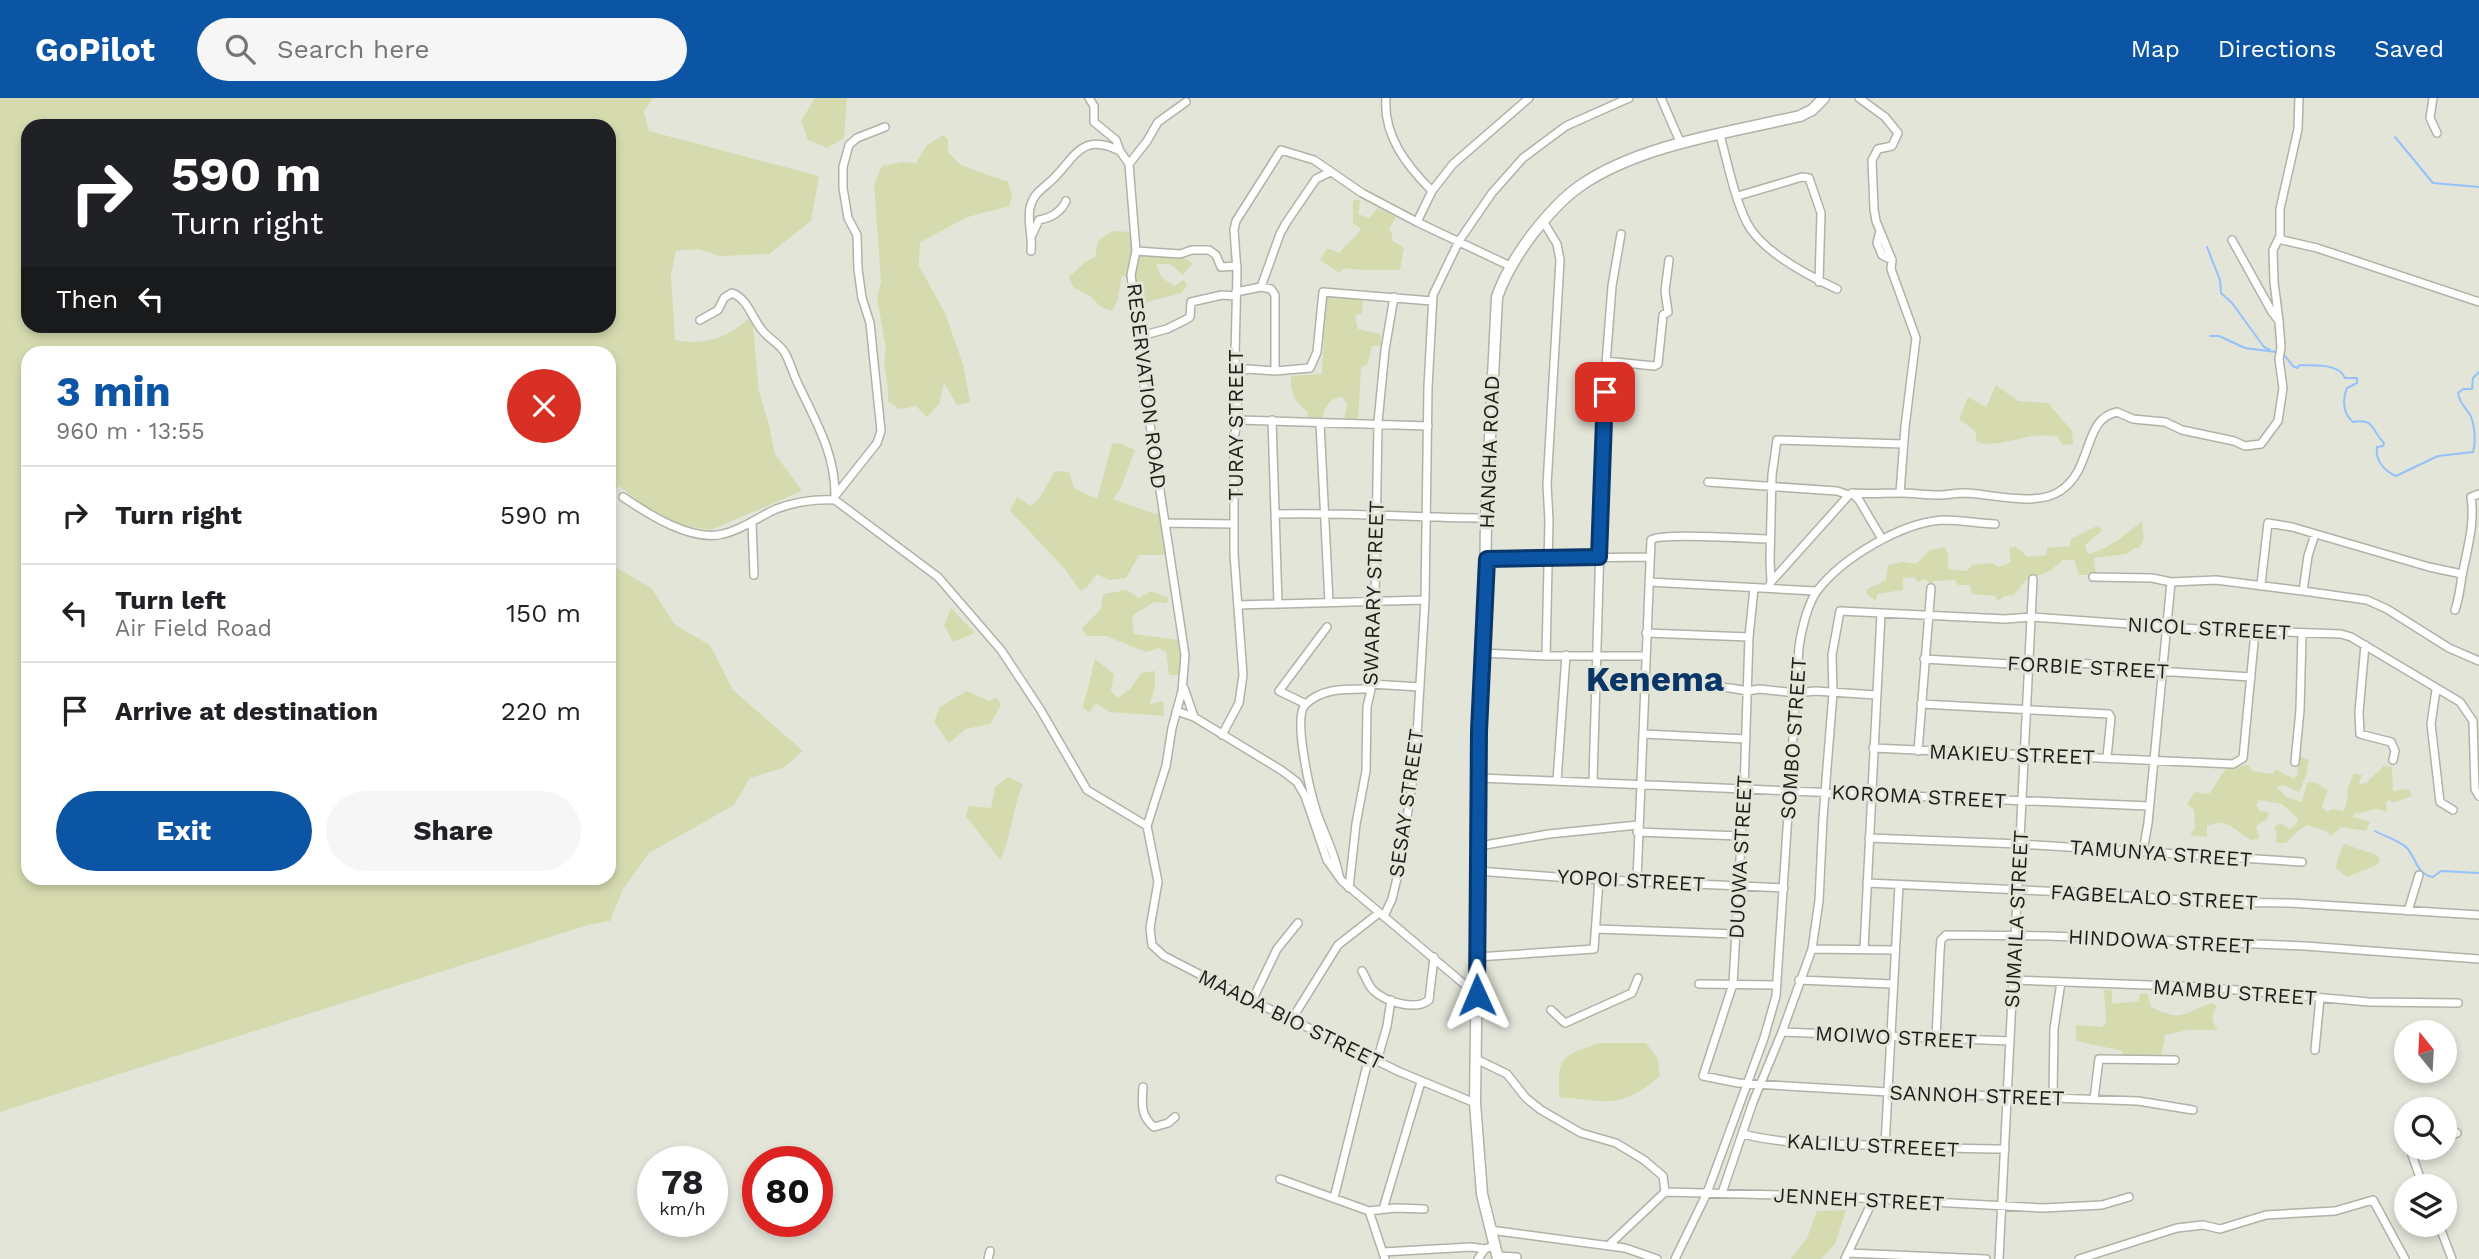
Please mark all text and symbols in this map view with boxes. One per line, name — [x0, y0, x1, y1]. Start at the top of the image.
search box — [197, 18, 687, 81]
text: GoPilot — [35, 30, 155, 69]
icon: search — [221, 30, 259, 68]
text: Search here — [277, 34, 429, 64]
text: Map — [2131, 35, 2180, 63]
text: Directions — [2218, 35, 2336, 63]
text: Saved — [2374, 35, 2444, 63]
text: 590 m — [171, 145, 321, 203]
icon: right — [56, 147, 147, 238]
text: Turn right — [171, 204, 323, 242]
icon: left — [132, 280, 170, 318]
street label: RESERVATION ROAD — [1122, 282, 1172, 490]
text: Then — [56, 284, 118, 314]
street label: TURAY STREET — [1223, 349, 1248, 501]
pin — [1575, 362, 1635, 422]
text: 3 min — [56, 367, 171, 416]
button: close — [507, 369, 581, 443]
icon: arrive — [1586, 373, 1624, 411]
street label: HANGHA ROAD — [1474, 375, 1504, 529]
text: 960 m · 13:55 — [56, 418, 205, 445]
icon: right — [56, 496, 94, 534]
text: Turn right — [115, 500, 242, 530]
text: 590 m — [500, 500, 581, 530]
street label: SWARARY STREET — [1357, 500, 1389, 686]
text: Turn left — [115, 585, 226, 615]
icon: left — [56, 594, 94, 632]
text: 150 m — [506, 598, 581, 628]
street label: NICOL STREEET — [2127, 611, 2291, 645]
text: Air Field Road — [115, 615, 272, 642]
street label: FORBIE STREET — [2007, 650, 2170, 684]
street label: SOMBO STREET — [1775, 656, 1811, 820]
district label: Kenema — [1586, 658, 1725, 700]
icon: arrive — [56, 692, 94, 730]
text: Arrive at destination — [115, 696, 378, 726]
text: 220 m — [501, 696, 581, 726]
street label: SESAY STREET — [1383, 727, 1429, 879]
street label: MAKIEU STREET — [1929, 739, 2096, 769]
street label: DUOWA STREET — [1723, 774, 1757, 940]
street label: KOROMA STREET — [1831, 779, 2008, 813]
button: Exit — [56, 791, 312, 871]
button: Share — [326, 791, 581, 871]
street label: SUMAILA STREET — [1999, 829, 2033, 1009]
street label: TAMUNYA STREET — [2069, 834, 2253, 872]
street label: YOPOI STREET — [1556, 864, 1706, 896]
street label: FAGBELALO STREET — [2050, 879, 2259, 915]
street label: HINDOWA STREET — [2067, 924, 2255, 958]
position arrow — [1440, 958, 1514, 1032]
street label: MAADA BIO STREET — [1195, 963, 1388, 1075]
street label: MAMBU STREET — [2152, 974, 2318, 1010]
street label: MOIWO STREET — [1815, 1020, 1978, 1054]
north arrow — [2394, 1020, 2457, 1083]
map controls — [2394, 1020, 2457, 1237]
street label: SANNOH STREET — [1889, 1079, 2065, 1111]
button: search — [2394, 1097, 2457, 1160]
street label: KALILU STREEET — [1786, 1128, 1960, 1162]
speed limit sign: 80 — [742, 1146, 833, 1237]
text: 78 — [661, 1161, 704, 1203]
button: layers — [2394, 1174, 2457, 1237]
street label: JENNEH STREET — [1773, 1182, 1945, 1216]
text: km/h — [659, 1198, 706, 1219]

